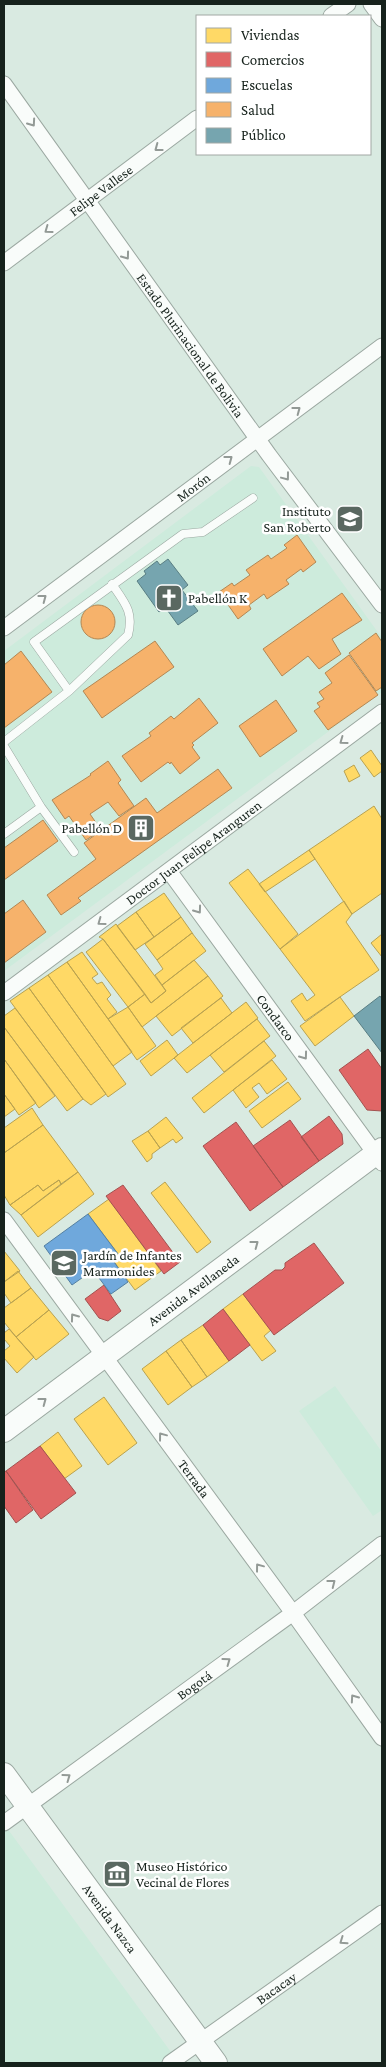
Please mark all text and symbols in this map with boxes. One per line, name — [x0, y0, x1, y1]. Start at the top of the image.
legend — [196, 15, 371, 155]
text: Viviendas — [241, 27, 300, 43]
text: Comercios — [241, 52, 304, 68]
text: Escuelas — [241, 77, 293, 93]
text: Salud — [241, 102, 275, 118]
one-way arrow — [26, 118, 35, 127]
text: Público — [241, 127, 286, 143]
one-way arrow — [155, 142, 164, 151]
street label: Felipe Vallese — [66, 161, 136, 219]
one-way arrow — [44, 224, 54, 233]
one-way arrow — [120, 250, 129, 260]
street label: Estado Plurinacional de Bolivia — [134, 270, 248, 421]
one-way arrow — [291, 407, 301, 416]
one-way arrow — [223, 456, 233, 465]
street label: Morón — [173, 469, 213, 505]
one-way arrow — [280, 471, 288, 480]
place label: Instituto San Roberto — [263, 503, 331, 535]
school or university icon: Instituto San Roberto — [335, 504, 365, 534]
church icon: Pabellón K — [154, 583, 184, 613]
place label: Pabellón K — [188, 590, 248, 606]
one-way arrow — [37, 596, 46, 604]
one-way arrow — [340, 735, 349, 743]
street label: Doctor Juan Felipe Aranguren — [122, 796, 265, 908]
building icon: Pabellón D — [126, 813, 156, 843]
place label: Pabellón D — [62, 820, 122, 836]
one-way arrow — [192, 904, 201, 914]
one-way arrow — [98, 916, 107, 924]
street label: Condarco — [253, 991, 298, 1044]
one-way arrow — [298, 1050, 307, 1060]
one-way arrow — [249, 1241, 259, 1250]
place label: Jardín de Infantes Marmonides — [81, 1247, 182, 1279]
school or university icon: Jardín de Infantes Marmonides — [49, 1248, 79, 1278]
street label: Avenida Avellaneda — [145, 1250, 242, 1329]
one-way arrow — [72, 1314, 80, 1323]
one-way arrow — [37, 1399, 46, 1407]
one-way arrow — [159, 1432, 168, 1442]
street label: Terrada — [175, 1456, 214, 1501]
one-way arrow — [256, 1563, 265, 1573]
one-way arrow — [326, 1581, 335, 1589]
one-way arrow — [221, 1658, 231, 1667]
street label: Bogotá — [173, 1667, 215, 1703]
one-way arrow — [351, 1695, 360, 1704]
one-way arrow — [61, 1774, 71, 1783]
place label: Museo Histórico Vecinal de Flores — [136, 1858, 229, 1890]
museum icon: Museo Histórico Vecinal de Flores — [102, 1859, 132, 1889]
street label: Avenida Nazca — [79, 1881, 141, 1956]
one-way arrow — [339, 1935, 348, 1944]
street label: Bacacay — [253, 1968, 300, 2007]

